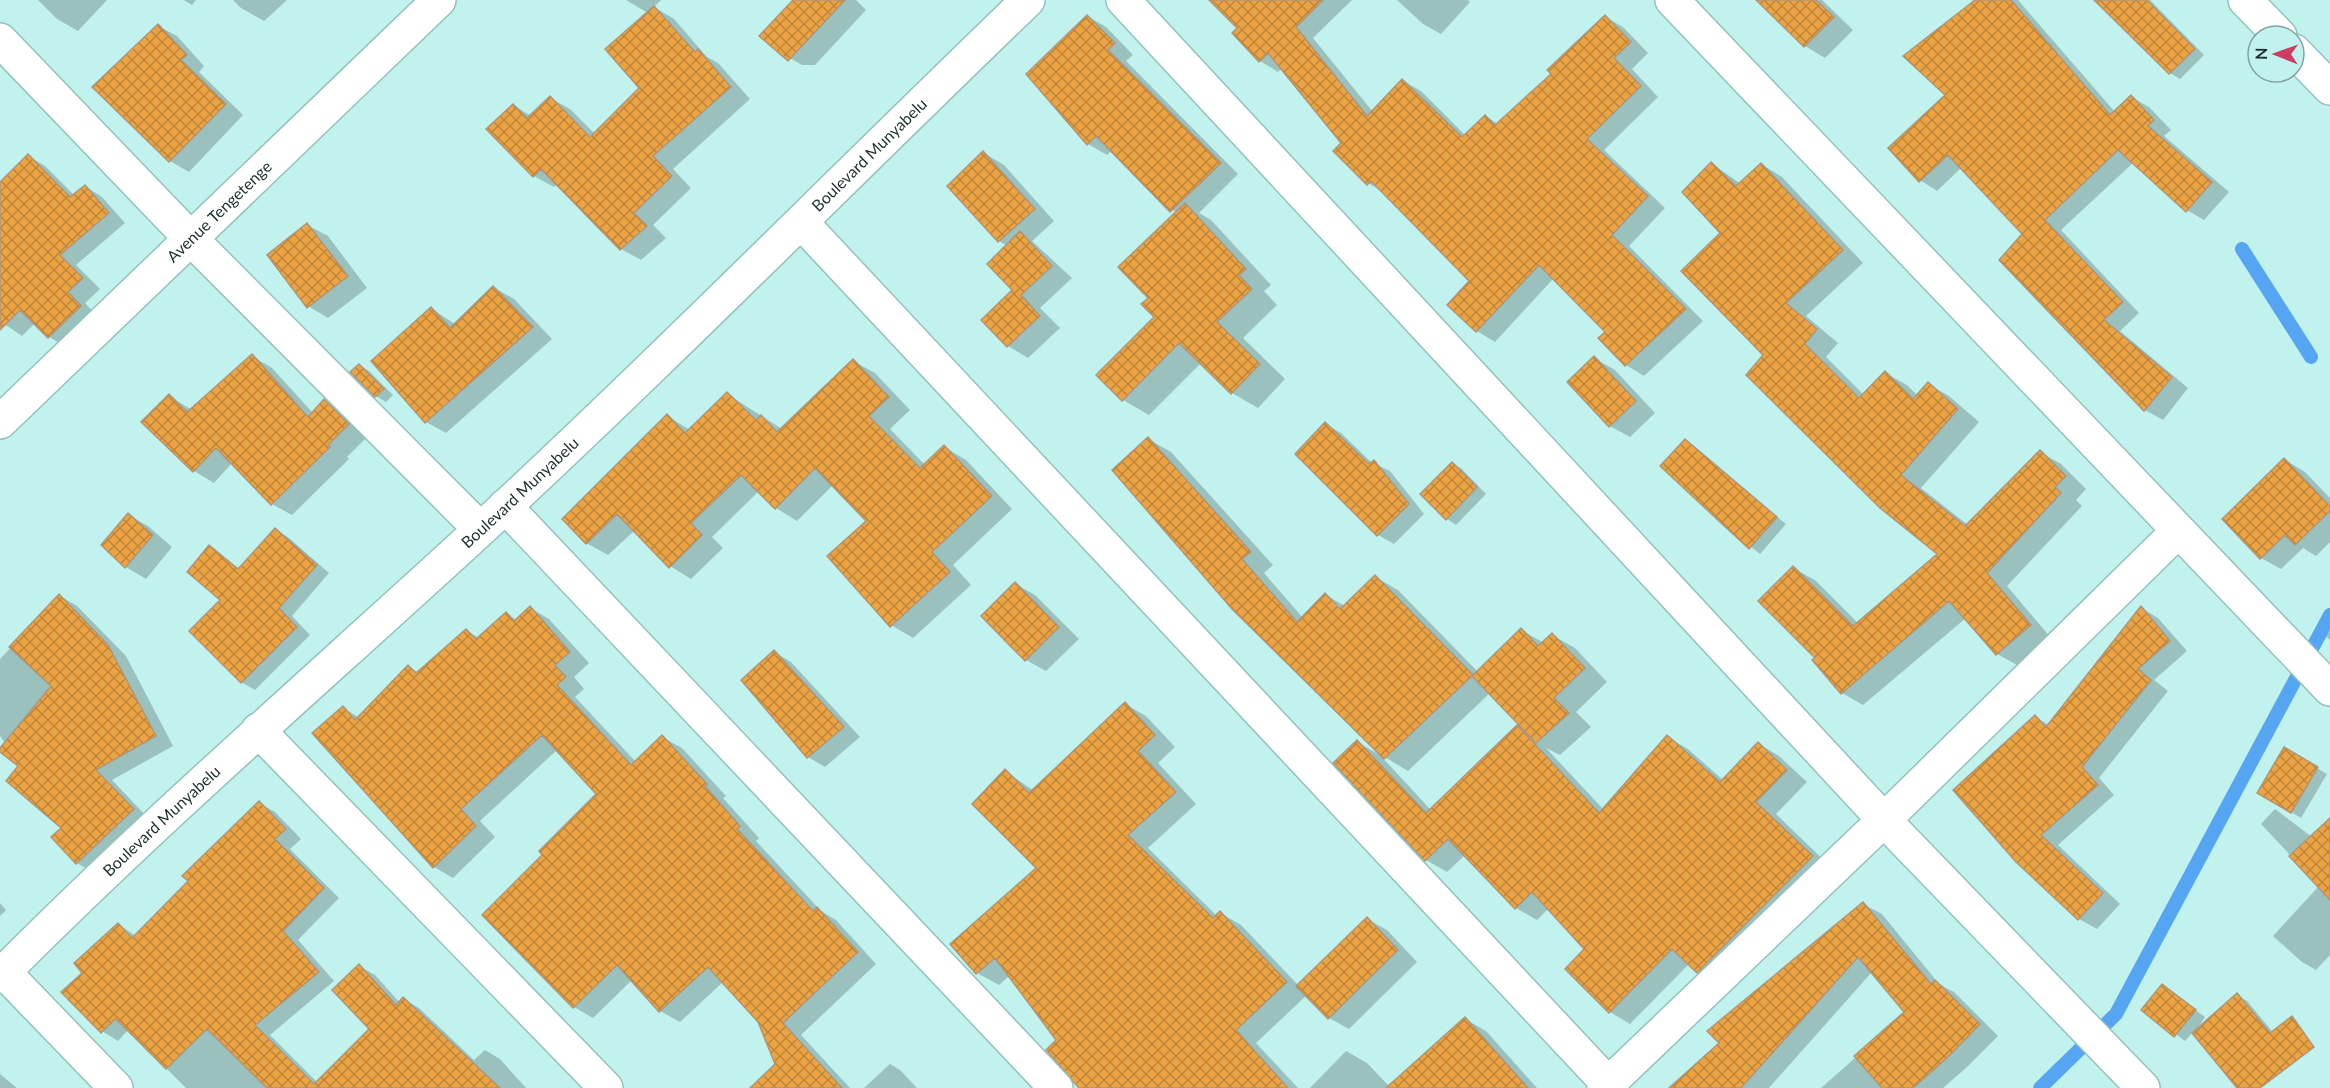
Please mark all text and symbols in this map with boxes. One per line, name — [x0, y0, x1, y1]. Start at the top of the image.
north arrow — [2246, 24, 2306, 84]
text: N — [2251, 47, 2270, 60]
street label: Boulevard Munyabelu — [807, 94, 930, 215]
street label: Avenue Tengetenge — [163, 156, 275, 266]
street label: Boulevard Munyabelu — [457, 433, 582, 552]
street label: Boulevard Munyabelu — [98, 761, 224, 880]

